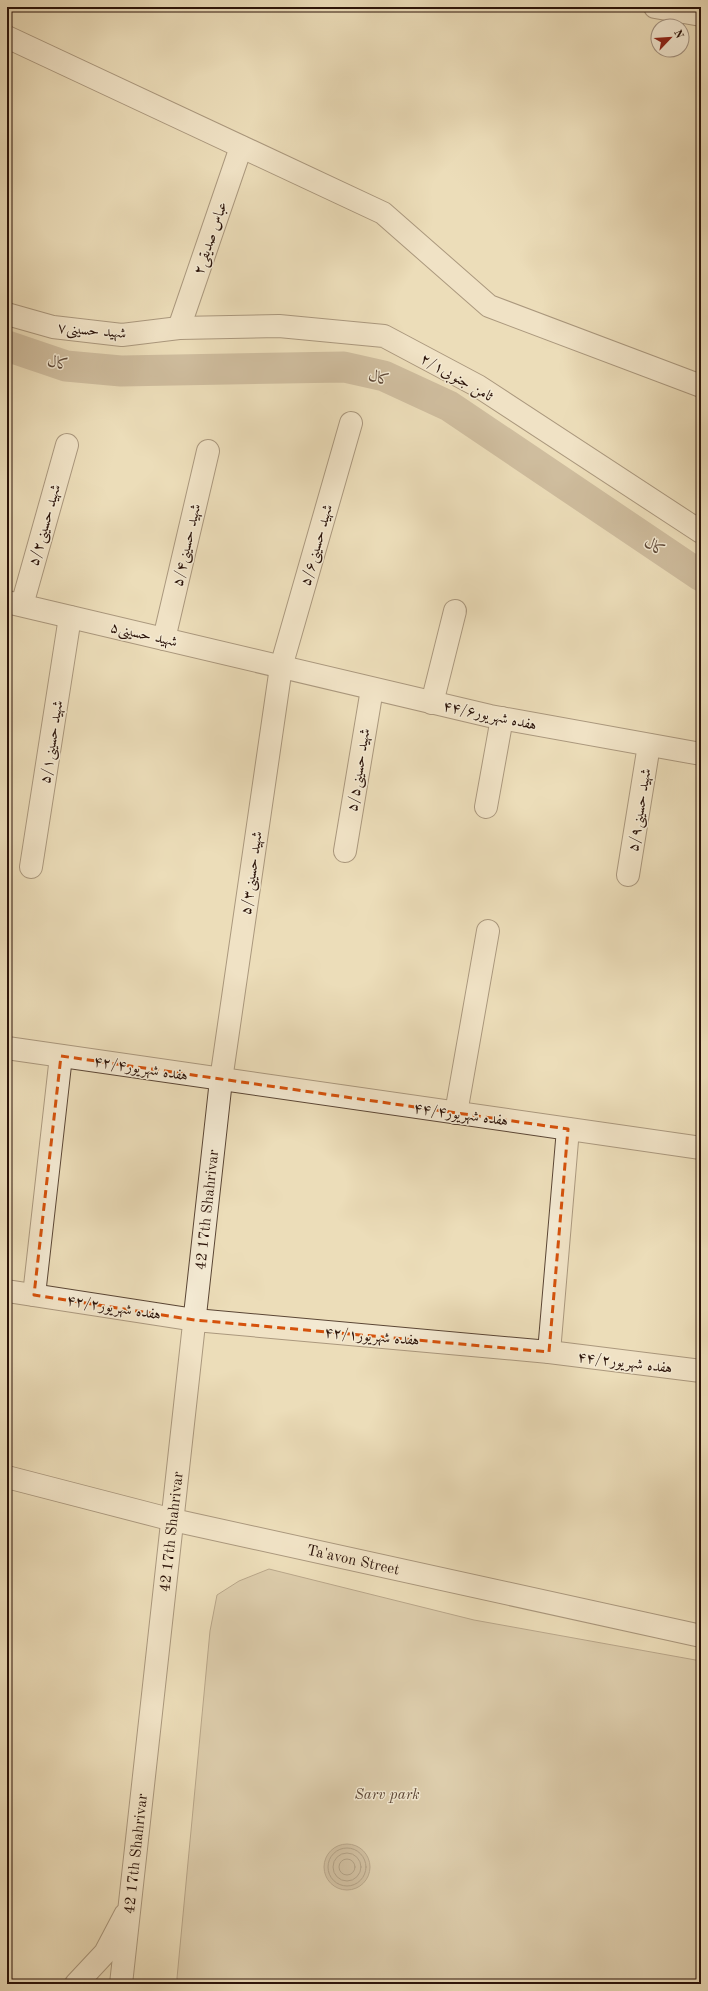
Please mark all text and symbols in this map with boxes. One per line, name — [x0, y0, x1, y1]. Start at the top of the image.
north arrow — [650, 18, 690, 58]
text: N — [671, 28, 685, 41]
street label: عباس صدیقی۲ — [192, 200, 233, 278]
street label: شهید حسینی۷ — [57, 321, 127, 344]
water label: کال — [46, 352, 71, 375]
street label: ثامن جنوبی۲/۱ — [417, 352, 495, 407]
water label: کال — [366, 367, 393, 390]
street label: شهید حسینی۵/۲ — [27, 483, 66, 569]
street label: شهید حسینی۵/۴ — [171, 503, 206, 589]
street label: شهید حسینی۵/۶ — [299, 503, 338, 589]
water label: کال — [641, 534, 669, 560]
street label: شهید حسینی۵ — [108, 620, 179, 652]
street label: شهید حسینی۵/۱ — [38, 699, 68, 785]
street label: هفده شهریور۴۴/۶ — [441, 699, 538, 735]
street label: شهید حسینی۵/۵ — [345, 727, 375, 813]
street label: شهید حسینی۵/۹ — [626, 767, 656, 853]
street label: شهید حسینی۵/۳ — [239, 830, 268, 916]
street label: هفده شهریور۴۲/۴ — [92, 1055, 189, 1085]
street label: هفده شهریور۴۴/۴ — [412, 1101, 509, 1131]
street label: 42 17th Shahrivar — [194, 1149, 222, 1271]
street label: هفده شهریور۴۲/۲ — [65, 1294, 162, 1324]
street label: هفده شهریور۴۲/۱ — [324, 1326, 420, 1350]
street label: هفده شهریور۴۴/۲ — [576, 1350, 673, 1378]
street label: 42 17th Shahrivar — [158, 1471, 187, 1593]
street label: Ta'avon Street — [305, 1544, 401, 1579]
park label: Sarv park — [354, 1788, 420, 1803]
street label: 42 17th Shahrivar — [123, 1793, 151, 1915]

